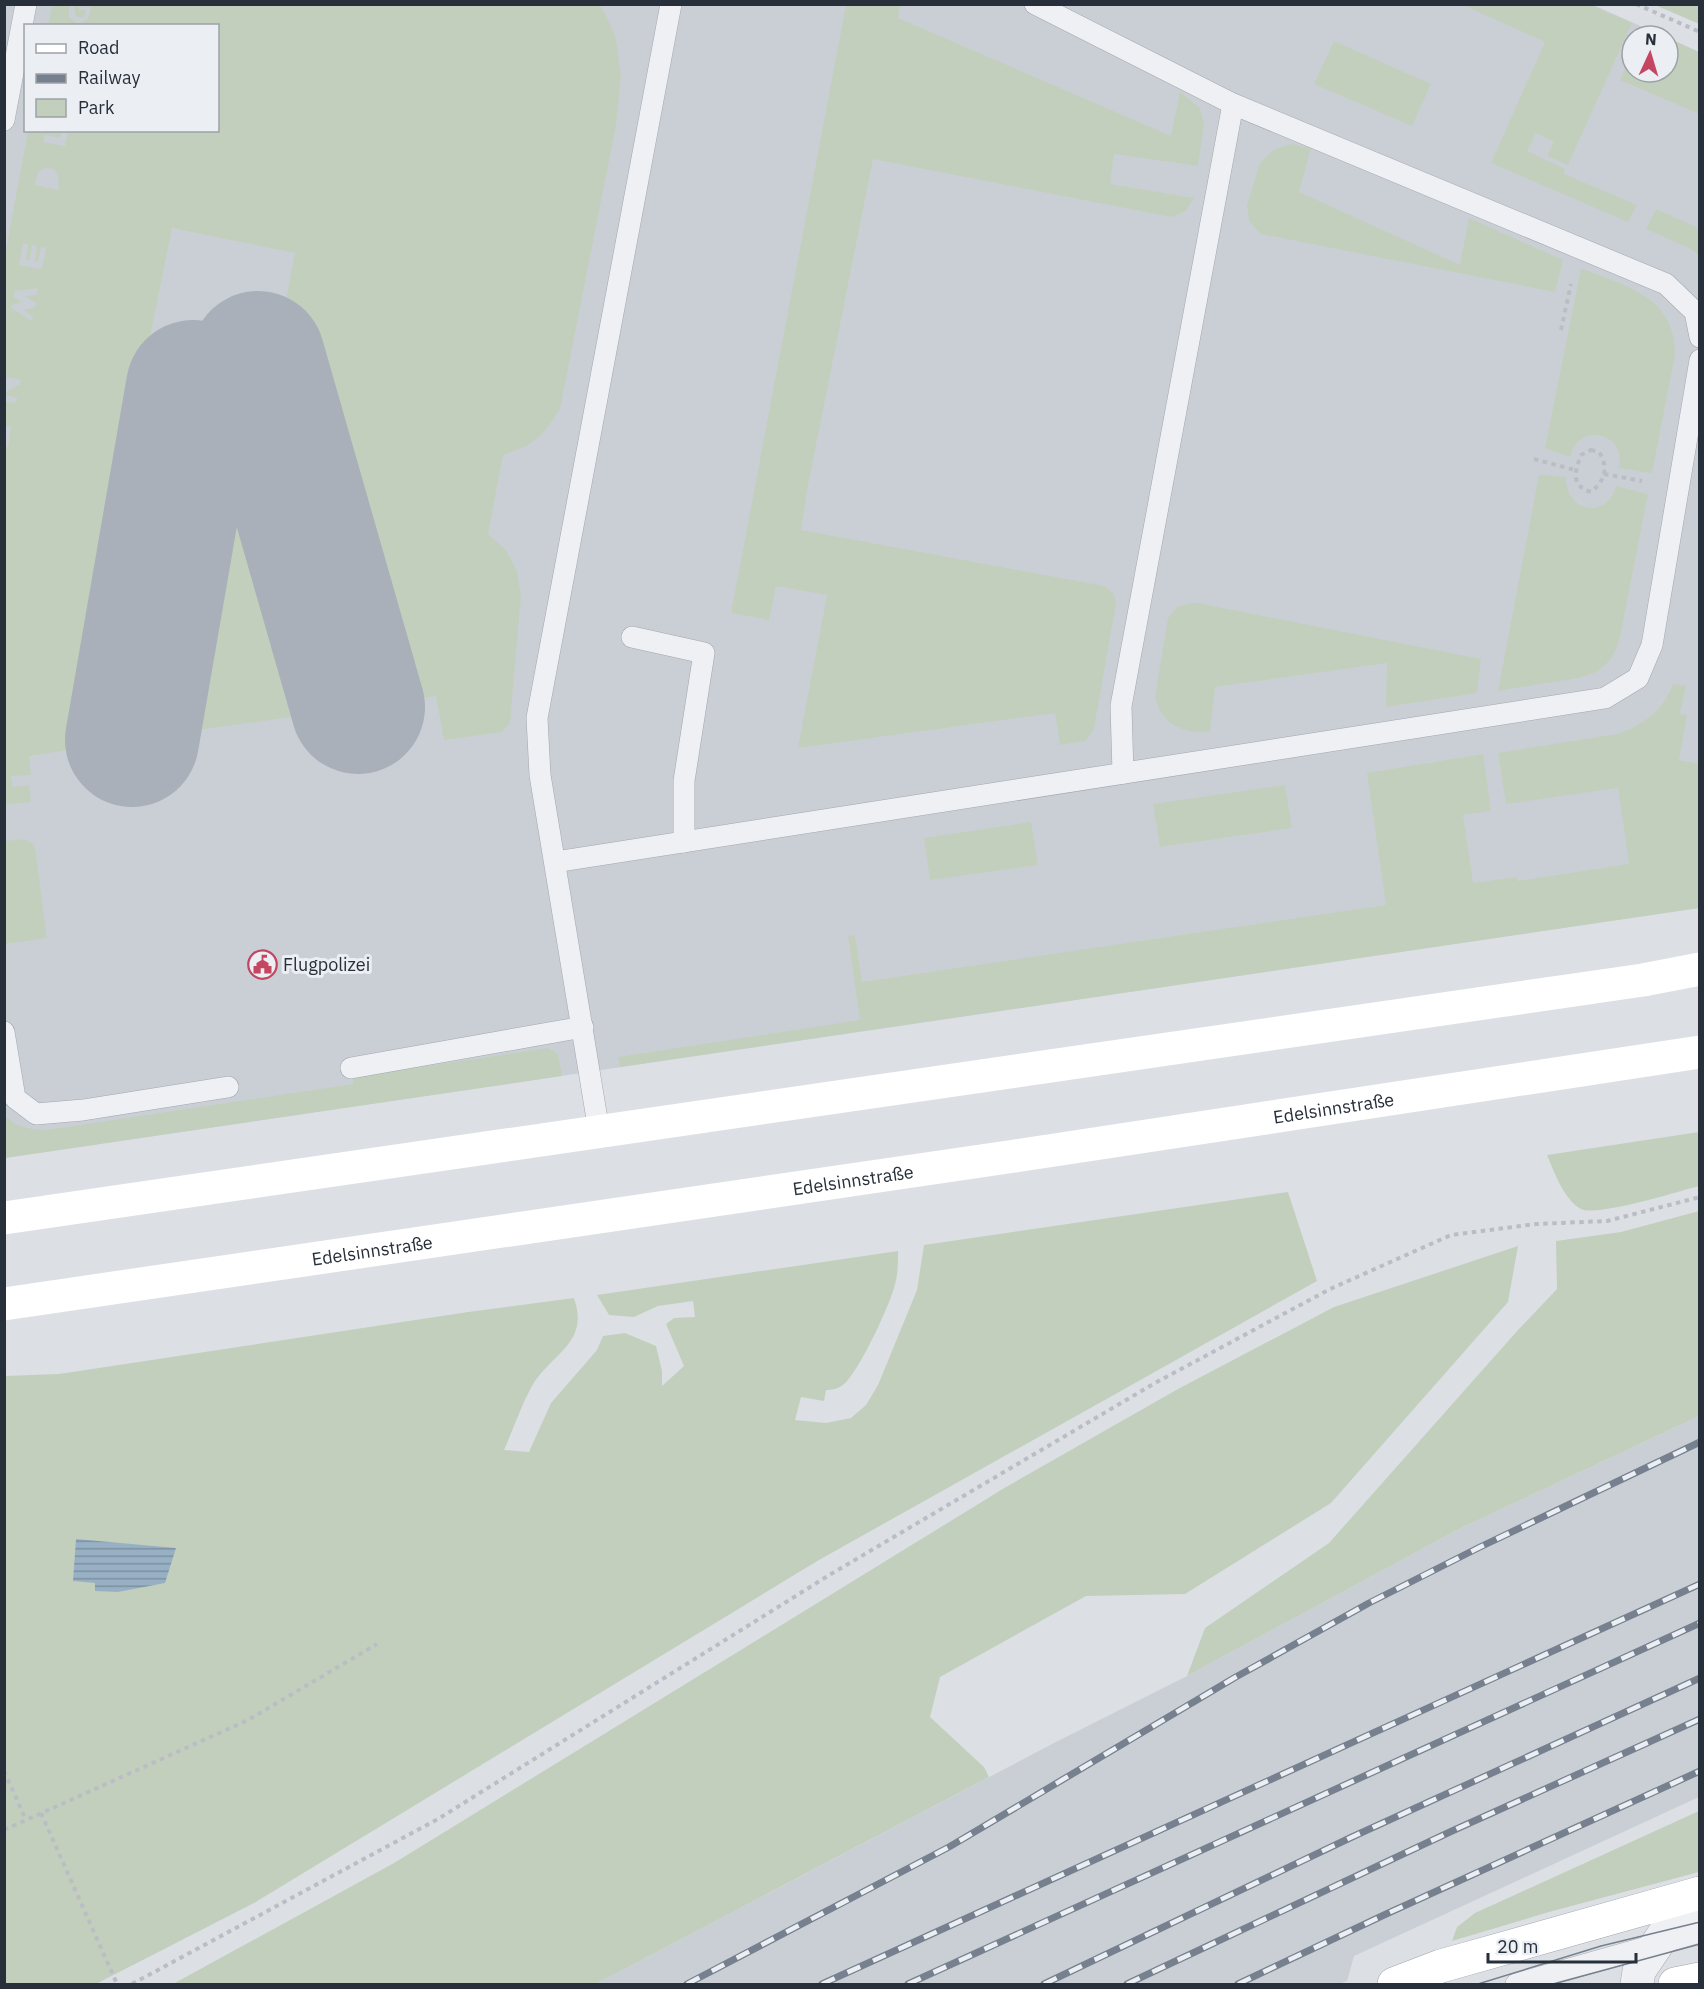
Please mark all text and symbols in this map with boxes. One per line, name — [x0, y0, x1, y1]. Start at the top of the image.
legend — [24, 24, 219, 132]
north arrow — [1620, 24, 1680, 84]
text: N — [1645, 29, 1658, 49]
text: Road — [78, 36, 119, 59]
text: Railway — [78, 66, 140, 89]
text: Park — [78, 96, 115, 119]
public building icon: Flugpolizei — [246, 948, 278, 980]
place label: Flugpolizei — [283, 953, 370, 976]
street label: Edelsinnstraße — [1272, 1087, 1396, 1128]
street label: Edelsinnstraße — [791, 1160, 915, 1200]
street label: Edelsinnstraße — [310, 1230, 434, 1270]
scale bar — [1488, 1926, 1636, 1964]
text: 20 m — [1497, 1935, 1539, 1958]

